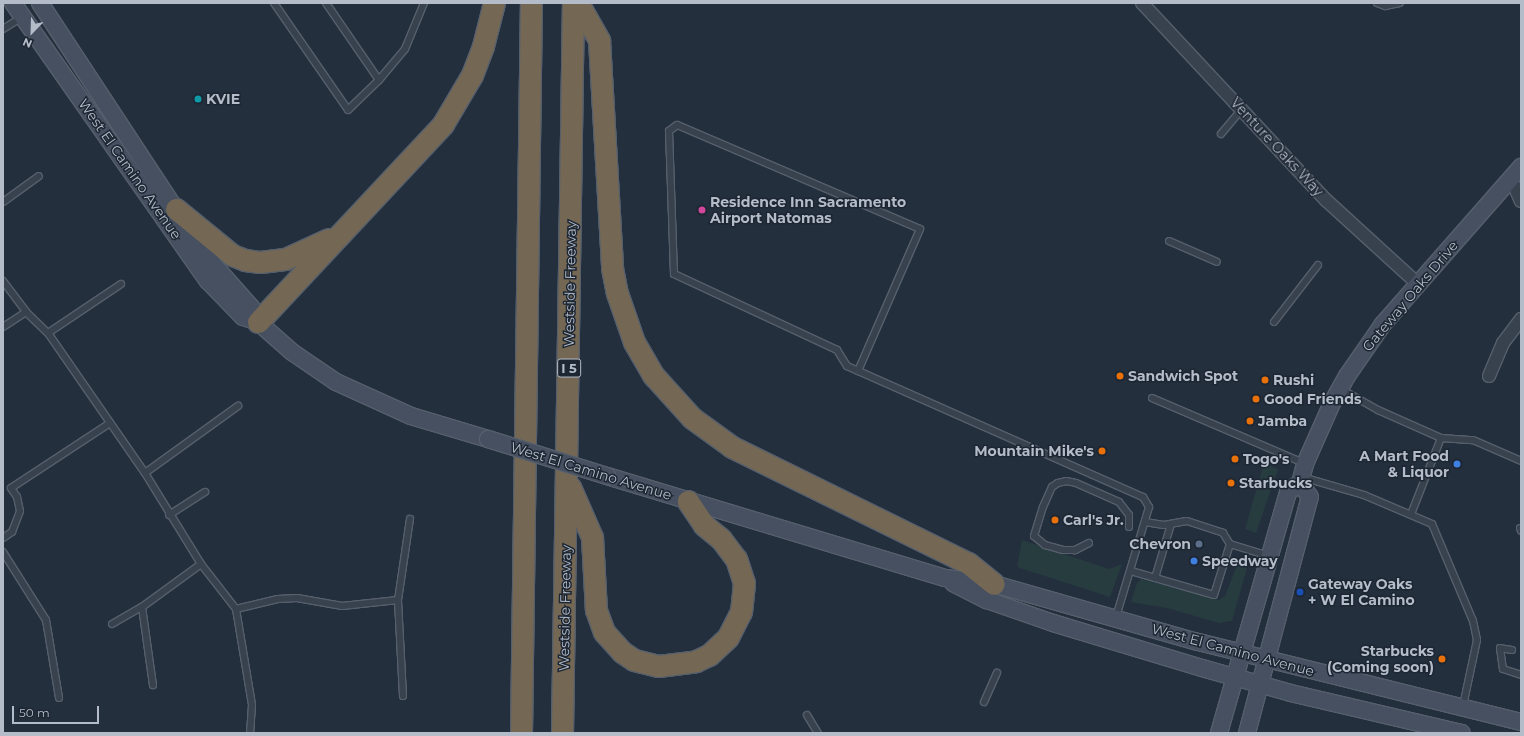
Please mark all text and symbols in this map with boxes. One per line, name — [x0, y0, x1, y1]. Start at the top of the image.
north arrow — [12, 12, 52, 52]
text: N — [20, 35, 34, 51]
place label: KVIE — [206, 91, 240, 107]
marker: KVIE — [193, 94, 203, 104]
street label: Venture Oaks Way — [1227, 94, 1327, 200]
street label: West El Camino Avenue — [75, 96, 185, 242]
place label: Residence Inn Sacramento Airport Natomas — [710, 194, 906, 226]
marker: Residence Inn Sacramento Airport Natomas — [697, 205, 707, 215]
street label: Westside Freeway — [560, 221, 580, 347]
street label: Gateway Oaks Drive — [1359, 237, 1461, 355]
road number: I 5 — [557, 357, 581, 379]
place label: Sandwich Spot — [1128, 368, 1238, 384]
marker: Sandwich Spot — [1115, 371, 1125, 381]
place label: Rushi — [1273, 372, 1314, 388]
marker: Rushi — [1260, 375, 1270, 385]
place label: Good Friends — [1264, 391, 1361, 407]
marker: Good Friends — [1251, 394, 1261, 404]
place label: Jamba — [1258, 413, 1307, 429]
marker: Jamba — [1245, 416, 1255, 426]
street label: West El Camino Avenue — [508, 438, 674, 504]
place label: Mountain Mike's — [974, 443, 1094, 459]
marker: Mountain Mike's — [1097, 446, 1107, 456]
place label: A Mart Food & Liquor — [1359, 448, 1449, 480]
place label: Togo's — [1243, 451, 1289, 467]
marker: Togo's — [1230, 454, 1240, 464]
marker: A Mart Food & Liquor — [1452, 459, 1462, 469]
place label: Starbucks — [1239, 475, 1312, 491]
marker: Starbucks — [1226, 478, 1236, 488]
place label: Carl's Jr. — [1063, 512, 1124, 528]
marker: Carl's Jr. — [1050, 515, 1060, 525]
place label: Chevron — [1129, 536, 1191, 552]
marker: Chevron — [1194, 539, 1204, 549]
street label: Westside Freeway — [555, 545, 575, 671]
place label: Speedway — [1202, 553, 1278, 569]
marker: Speedway — [1189, 556, 1199, 566]
place label: Gateway Oaks + W El Camino — [1308, 576, 1415, 608]
marker: Gateway Oaks + W El Camino — [1295, 587, 1305, 597]
street label: West El Camino Avenue — [1150, 620, 1316, 680]
place label: Starbucks (Coming soon) — [1327, 643, 1434, 676]
marker: Starbucks (Coming soon) — [1437, 654, 1447, 664]
scale bar — [14, 698, 101, 724]
text: 50 m — [19, 705, 50, 720]

